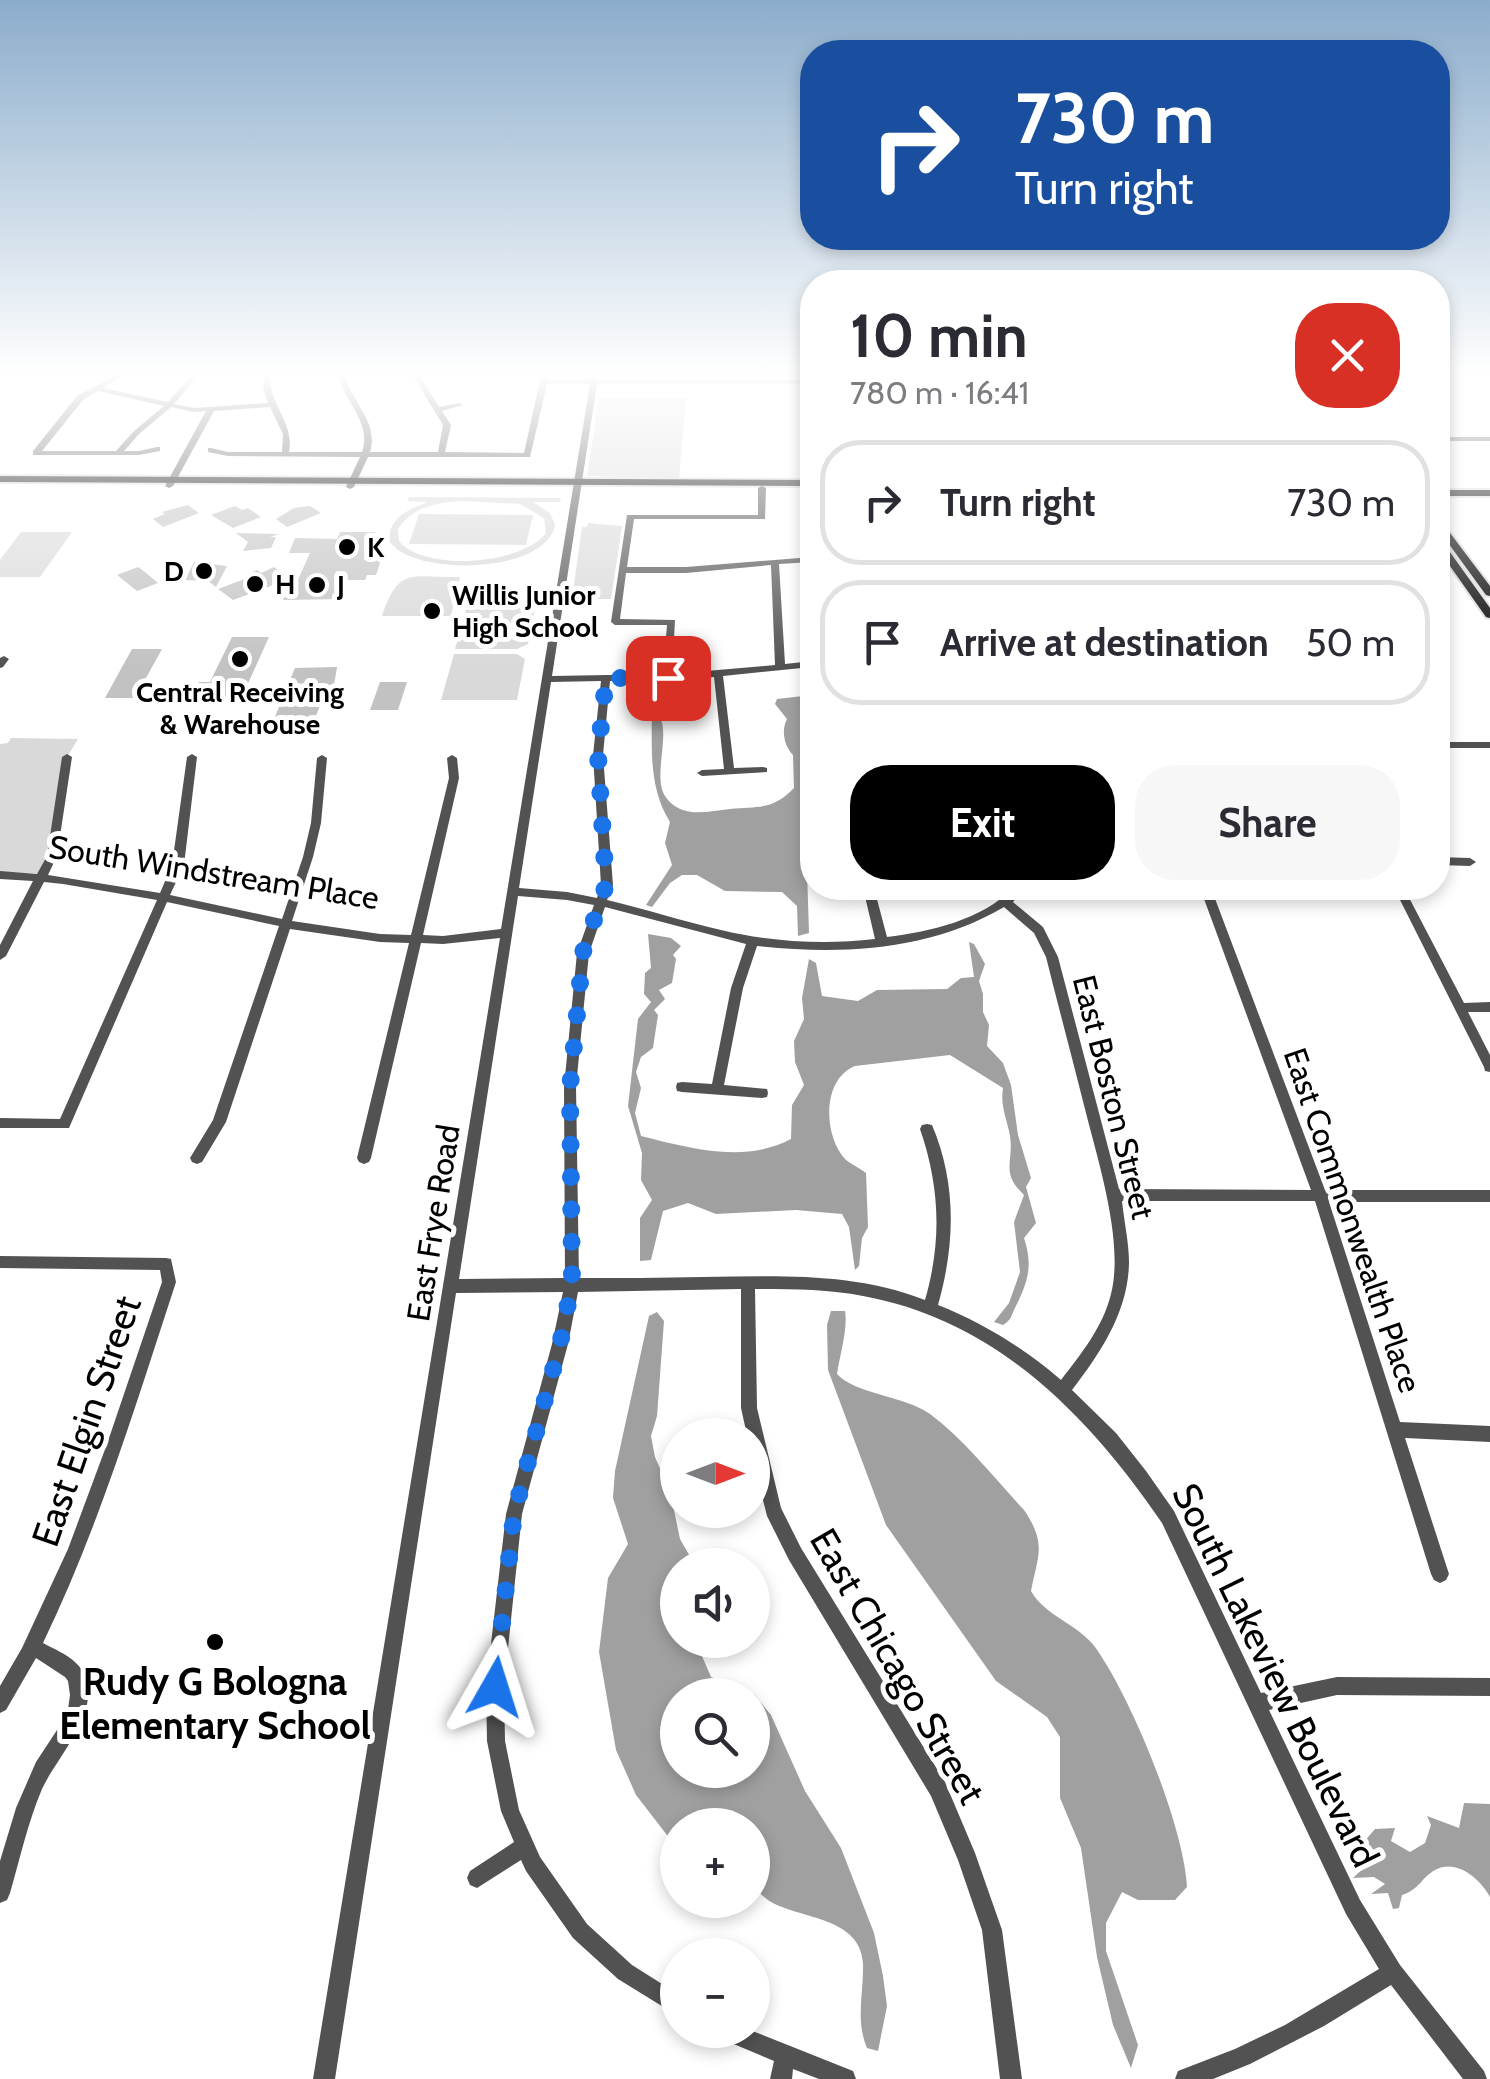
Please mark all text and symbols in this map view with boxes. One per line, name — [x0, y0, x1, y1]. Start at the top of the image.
text: 730 m — [1015, 75, 1214, 161]
icon: right — [850, 80, 980, 210]
text: Turn right — [1015, 161, 1194, 215]
text: 10 min — [850, 299, 1028, 372]
button: close — [1295, 303, 1400, 408]
text: 780 m · 16:41 — [850, 373, 1029, 412]
icon: right — [855, 475, 910, 530]
text: Turn right — [940, 479, 1096, 526]
text: 730 m — [1287, 479, 1395, 526]
place label: K — [367, 530, 385, 564]
marker: K — [336, 536, 358, 558]
place label: D — [164, 554, 184, 588]
marker: D — [193, 560, 215, 582]
place label: H — [275, 567, 295, 601]
place label: J — [336, 568, 345, 602]
marker: H — [244, 573, 266, 595]
marker: J — [306, 574, 328, 596]
place label: Willis Junior High School — [452, 578, 598, 644]
marker: Willis Junior High School — [421, 600, 443, 622]
icon: arrive — [855, 615, 910, 670]
text: Arrive at destination — [940, 619, 1269, 666]
text: 50 m — [1306, 619, 1395, 666]
pin — [626, 636, 711, 721]
marker: Central Receiving & Warehouse — [229, 648, 251, 670]
icon: arrive — [641, 651, 696, 706]
place label: Central Receiving & Warehouse — [136, 675, 344, 741]
button: Exit — [850, 765, 1115, 880]
button: Share — [1135, 765, 1400, 880]
street label: South Windstream Place — [46, 827, 382, 917]
street label: East Boston Street — [1065, 971, 1163, 1223]
street label: East Commonwealth Place — [1276, 1043, 1430, 1397]
street label: East Frye Road — [398, 1122, 468, 1324]
street label: East Elgin Street — [21, 1290, 151, 1552]
north arrow — [660, 1418, 770, 1528]
map controls — [660, 1418, 770, 2048]
street label: South Lakeview Boulevard — [1163, 1476, 1389, 1874]
street label: East Chicago Street — [800, 1520, 996, 1812]
button: sound — [660, 1548, 770, 1658]
marker: Rudy G Bologna Elementary School — [204, 1631, 226, 1653]
position arrow — [443, 1635, 547, 1739]
place label: Rudy G Bologna Elementary School — [59, 1658, 371, 1749]
button: search — [660, 1678, 770, 1788]
button: + — [660, 1808, 770, 1918]
button: − — [660, 1938, 770, 2048]

